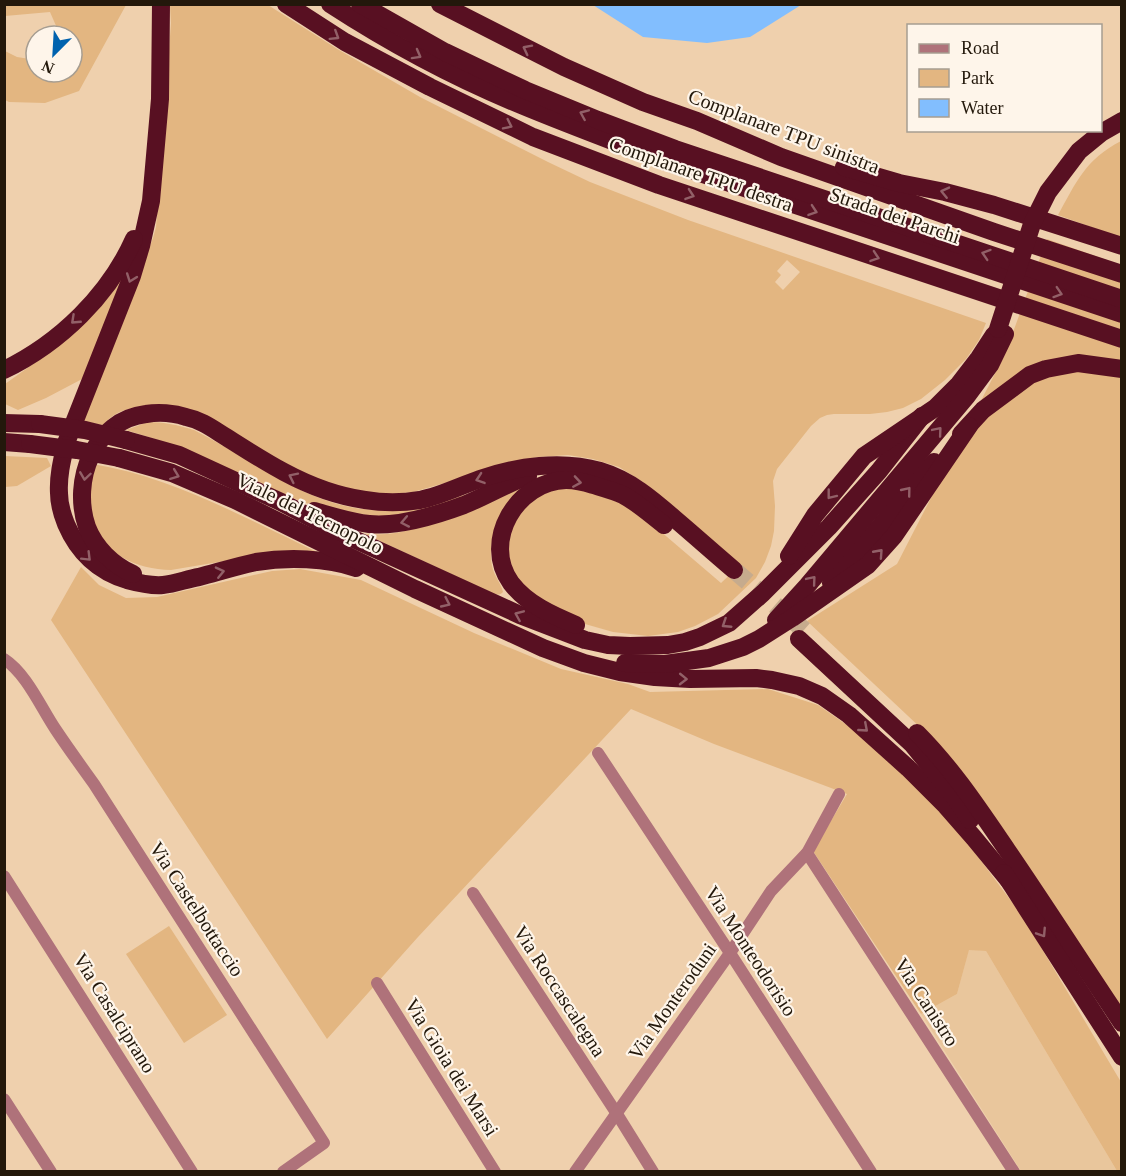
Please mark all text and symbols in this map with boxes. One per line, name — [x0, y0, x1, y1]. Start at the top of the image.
north arrow — [24, 24, 84, 84]
legend — [907, 24, 1102, 132]
one-way arrow — [329, 28, 340, 39]
text: Road — [961, 38, 999, 58]
one-way arrow — [523, 44, 534, 56]
one-way arrow — [411, 48, 421, 59]
text: N — [39, 57, 57, 77]
text: Park — [961, 68, 994, 88]
street label: Complanare TPU sinistra — [685, 84, 883, 179]
text: Water — [961, 98, 1004, 118]
one-way arrow — [579, 109, 590, 121]
one-way arrow — [502, 118, 513, 130]
street label: Complanare TPU destra — [606, 132, 796, 217]
street label: Strada dei Parchi — [827, 182, 964, 248]
one-way arrow — [940, 187, 950, 200]
one-way arrow — [684, 188, 695, 201]
one-way arrow — [807, 204, 818, 216]
one-way arrow — [981, 248, 992, 261]
one-way arrow — [869, 250, 880, 262]
one-way arrow — [125, 272, 138, 283]
one-way arrow — [1052, 286, 1063, 298]
one-way arrow — [71, 313, 82, 324]
one-way arrow — [931, 427, 942, 438]
one-way arrow — [169, 468, 180, 480]
street label: Viale del Tecnopolo — [233, 468, 387, 559]
one-way arrow — [79, 472, 91, 481]
one-way arrow — [289, 472, 300, 484]
one-way arrow — [476, 472, 486, 485]
one-way arrow — [572, 475, 582, 487]
one-way arrow — [900, 487, 911, 498]
one-way arrow — [828, 488, 839, 499]
one-way arrow — [400, 515, 410, 528]
one-way arrow — [872, 549, 883, 559]
one-way arrow — [80, 550, 91, 561]
one-way arrow — [215, 566, 225, 579]
one-way arrow — [805, 576, 816, 587]
one-way arrow — [440, 596, 451, 608]
one-way arrow — [515, 610, 526, 622]
one-way arrow — [722, 617, 733, 628]
one-way arrow — [679, 673, 688, 685]
one-way arrow — [857, 721, 868, 732]
street label: Via Castelbottaccio — [145, 838, 249, 980]
street label: Via Monteodorisio — [701, 882, 801, 1020]
street label: Via Roccascalegna — [509, 921, 611, 1061]
one-way arrow — [1035, 927, 1047, 937]
street label: Via Monteroduni — [624, 938, 721, 1063]
street label: Via Casalciprano — [68, 949, 161, 1077]
street label: Via Canistro — [890, 954, 964, 1050]
street label: Via Gioia dei Marsi — [401, 994, 503, 1140]

